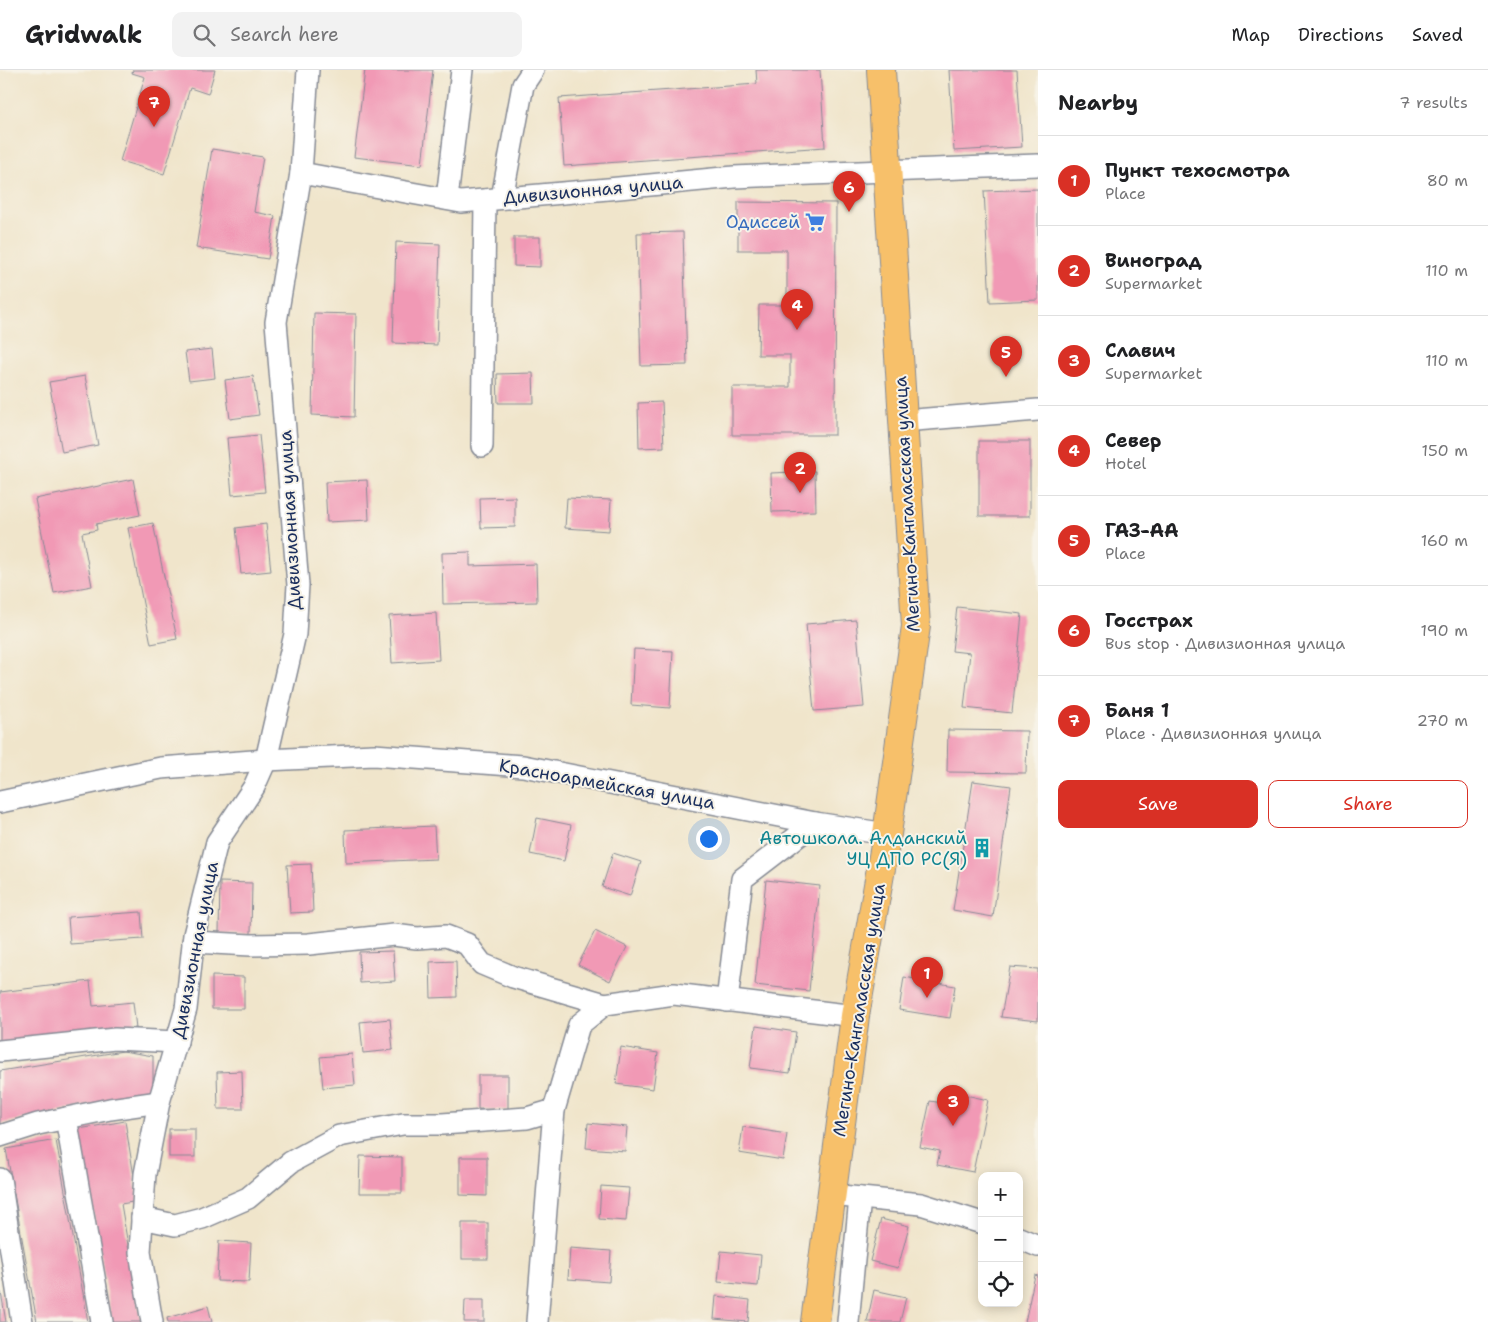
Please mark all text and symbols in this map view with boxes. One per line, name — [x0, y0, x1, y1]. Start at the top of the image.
search box — [172, 12, 522, 57]
text: Gridwalk — [25, 19, 142, 51]
icon: search — [190, 21, 218, 49]
text: Search here — [230, 22, 339, 47]
text: Map — [1232, 23, 1270, 47]
text: Directions — [1298, 23, 1384, 47]
text: Saved — [1412, 23, 1463, 47]
pin: 7 — [138, 86, 170, 127]
text: Nearby — [1058, 89, 1138, 117]
text: 7 results — [1399, 92, 1468, 113]
text: Пункт техосмотра — [1105, 158, 1290, 183]
street label: Дивизионная улица — [502, 170, 684, 210]
text: 1 — [1070, 170, 1078, 191]
text: 80 m — [1427, 170, 1468, 191]
pin: 6 — [833, 171, 865, 212]
text: Place — [1105, 183, 1146, 204]
place label: Одиссей — [726, 210, 800, 234]
supermarket icon: Одиссей — [804, 211, 826, 233]
text: Виноград — [1105, 248, 1202, 273]
text: 2 — [1068, 260, 1080, 281]
text: 110 m — [1425, 260, 1468, 281]
text: Supermarket — [1105, 273, 1202, 294]
pin: 4 — [781, 289, 813, 330]
pin: 5 — [990, 336, 1022, 377]
text: Славич — [1105, 338, 1175, 363]
text: 3 — [1068, 350, 1080, 371]
text: 110 m — [1425, 350, 1468, 371]
text: Supermarket — [1105, 363, 1202, 384]
street label: Мегино-Кангаласская улица — [888, 375, 926, 633]
text: Север — [1105, 428, 1161, 453]
street label: Дивизионная улица — [273, 429, 307, 611]
text: 4 — [1068, 440, 1080, 461]
text: 150 m — [1421, 440, 1468, 461]
pin: 2 — [784, 452, 816, 493]
text: Hotel — [1105, 453, 1146, 474]
text: ГАЗ-АА — [1105, 518, 1179, 543]
text: 5 — [1069, 530, 1079, 551]
text: 160 m — [1421, 530, 1468, 551]
text: Place — [1105, 543, 1146, 564]
text: Госстрах — [1105, 608, 1193, 633]
text: 6 — [1068, 620, 1080, 641]
text: 190 m — [1421, 620, 1468, 641]
text: Bus stop · Дивизионная улица — [1105, 633, 1345, 654]
text: Баня 1 — [1105, 698, 1169, 723]
text: 7 — [1068, 710, 1080, 731]
text: 270 m — [1417, 710, 1468, 731]
text: Place · Дивизионная улица — [1105, 723, 1321, 744]
street label: Красноармейская улица — [497, 753, 717, 815]
button: Save — [1058, 780, 1258, 828]
button: Share — [1268, 780, 1468, 828]
your location — [696, 826, 722, 852]
place label: Автошкола. Алданский УЦ ДПО РС(Я) — [759, 826, 967, 871]
building icon: Автошкола. Алданский УЦ ДПО РС(Я) — [971, 837, 993, 859]
street label: Дивизионная улица — [166, 859, 224, 1041]
street label: Мегино-Кангаласская улица — [827, 882, 891, 1138]
pin: 1 — [911, 957, 943, 998]
pin: 3 — [937, 1085, 969, 1126]
map controls — [978, 1172, 1023, 1307]
button: + — [978, 1172, 1023, 1217]
button: − — [978, 1217, 1023, 1262]
button: locate — [978, 1262, 1023, 1307]

